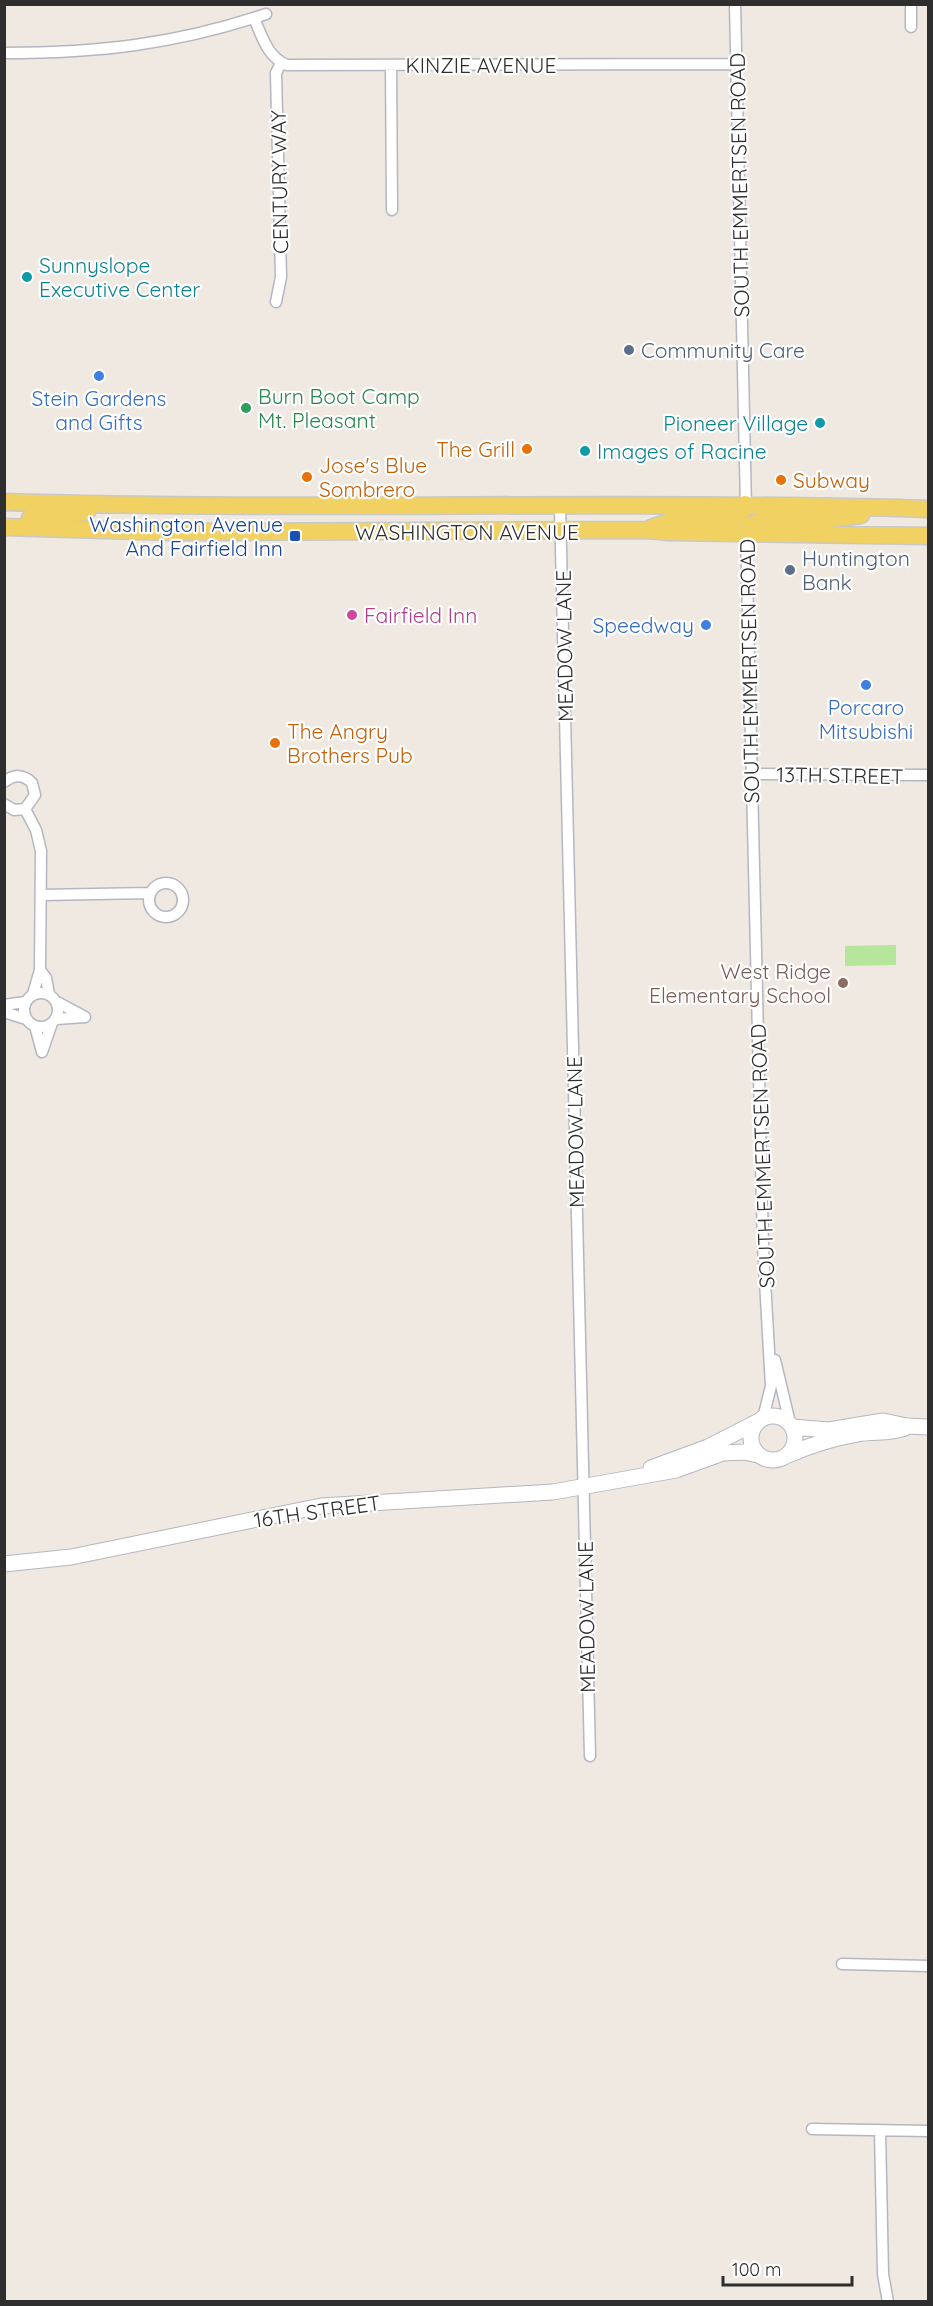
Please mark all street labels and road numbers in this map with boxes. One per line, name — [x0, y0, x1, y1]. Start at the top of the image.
street label: KINZIE AVENUE — [406, 52, 556, 78]
street label: SOUTH EMMERTSEN ROAD — [724, 52, 754, 318]
street label: CENTURY WAY — [265, 110, 293, 254]
street label: WASHINGTON AVENUE — [355, 519, 579, 545]
street label: SOUTH EMMERTSEN ROAD — [734, 538, 764, 804]
street label: MEADOW LANE — [550, 570, 578, 722]
street label: 13TH STREET — [776, 761, 904, 789]
street label: SOUTH EMMERTSEN ROAD — [744, 1023, 780, 1289]
street label: MEADOW LANE — [561, 1056, 589, 1208]
street label: 16TH STREET — [252, 1489, 382, 1533]
street label: MEADOW LANE — [572, 1541, 600, 1693]

